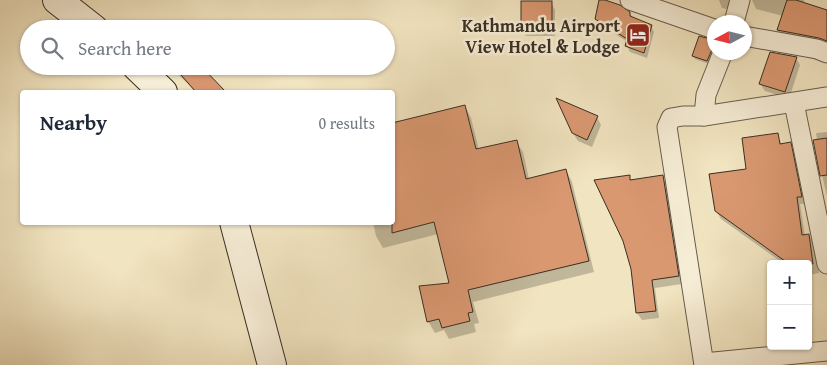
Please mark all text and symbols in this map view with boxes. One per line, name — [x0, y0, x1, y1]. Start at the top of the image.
place label: Kathmandu Airport View Hotel & Lodge — [462, 12, 620, 60]
north arrow — [707, 15, 752, 60]
search box — [20, 20, 395, 75]
hotel icon: Kathmandu Airport View Hotel & Lodge — [625, 22, 651, 48]
icon: search — [38, 34, 66, 62]
text: Search here — [78, 34, 172, 62]
text: Nearby — [40, 107, 107, 138]
text: 0 results — [318, 111, 375, 135]
map controls — [767, 260, 812, 350]
button: + — [767, 260, 812, 305]
button: − — [767, 305, 812, 350]

